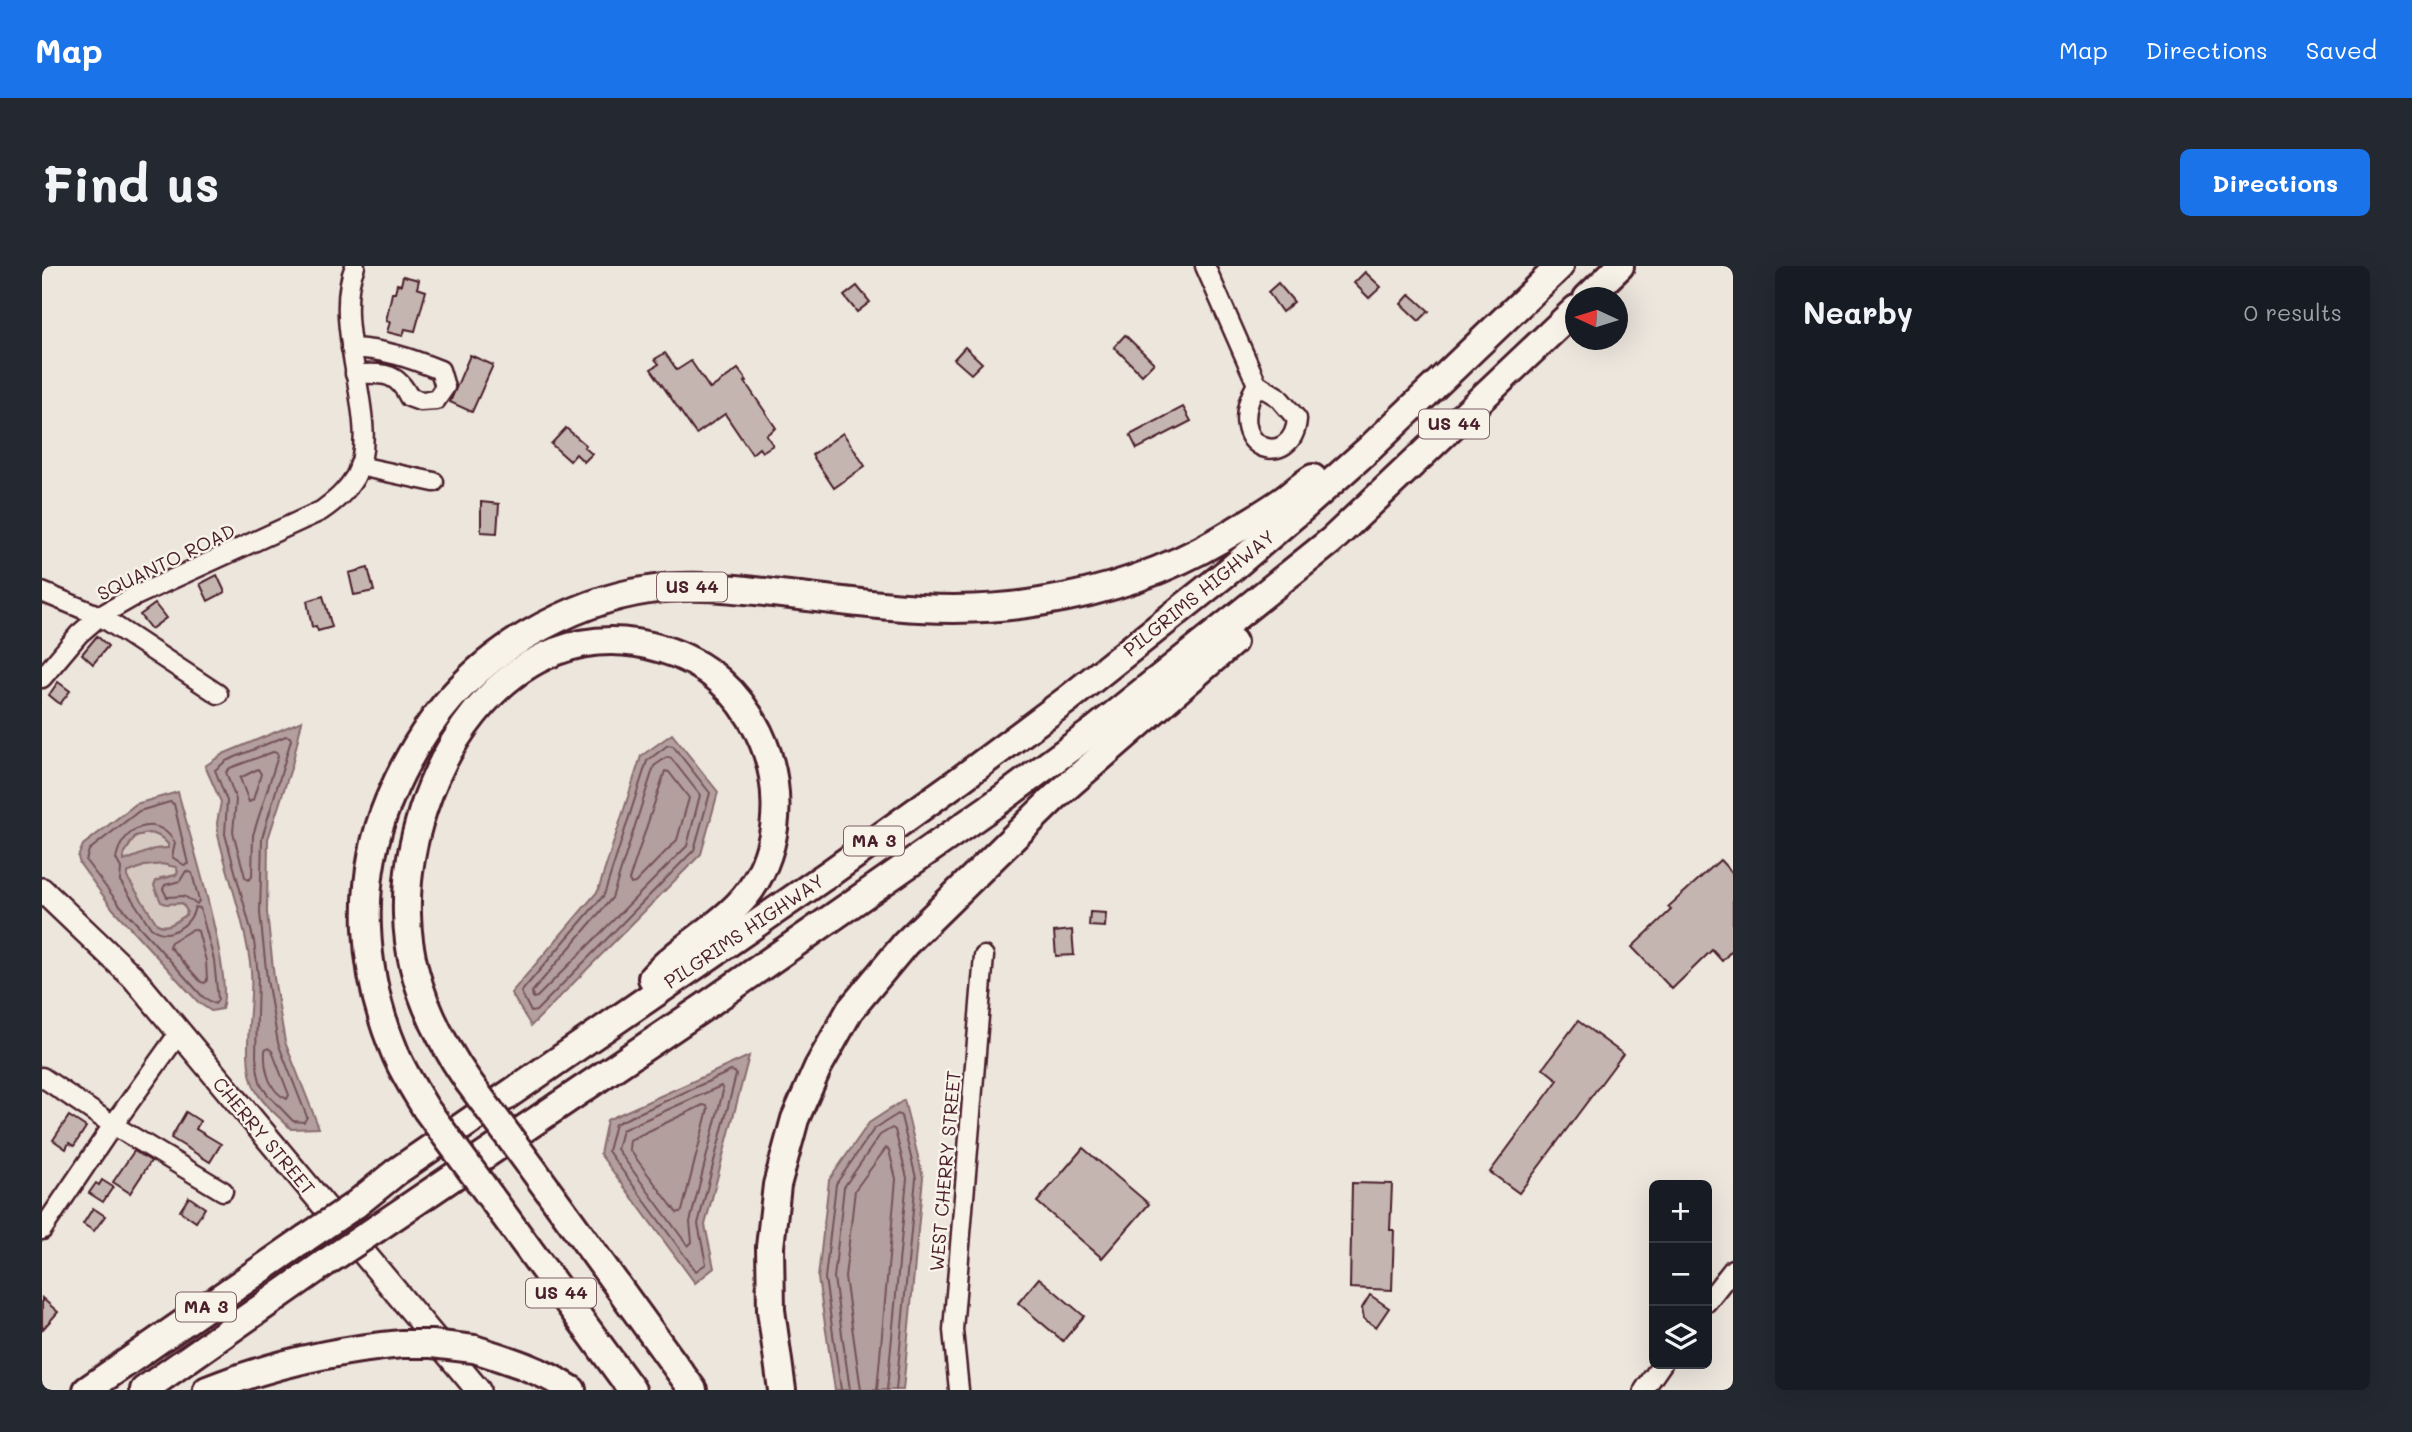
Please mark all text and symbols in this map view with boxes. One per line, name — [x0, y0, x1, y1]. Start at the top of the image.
text: Map — [35, 28, 103, 71]
text: Map — [2059, 34, 2108, 65]
text: Directions — [2146, 34, 2268, 65]
text: Saved — [2306, 34, 2377, 65]
button: Directions — [2180, 149, 2370, 216]
text: Find us — [42, 151, 220, 214]
north arrow — [1565, 287, 1628, 350]
text: Nearby — [1803, 292, 1913, 332]
text: 0 results — [2244, 297, 2342, 327]
road number: US 44 — [1419, 410, 1489, 439]
street label: SQUANTO ROAD — [93, 517, 239, 606]
street label: PILGRIMS HIGHWAY — [1118, 524, 1280, 662]
road number: US 44 — [657, 572, 727, 601]
road number: MA 3 — [844, 826, 904, 856]
street label: PILGRIMS HIGHWAY — [659, 868, 829, 994]
street label: WEST CHERRY STREET — [923, 1069, 966, 1272]
street label: CHERRY STREET — [208, 1071, 321, 1200]
map controls — [1649, 1180, 1712, 1369]
button: + — [1649, 1180, 1712, 1243]
button: − — [1649, 1243, 1712, 1306]
road number: US 44 — [526, 1278, 596, 1308]
road number: MA 3 — [176, 1292, 236, 1322]
button: layers — [1649, 1306, 1712, 1369]

